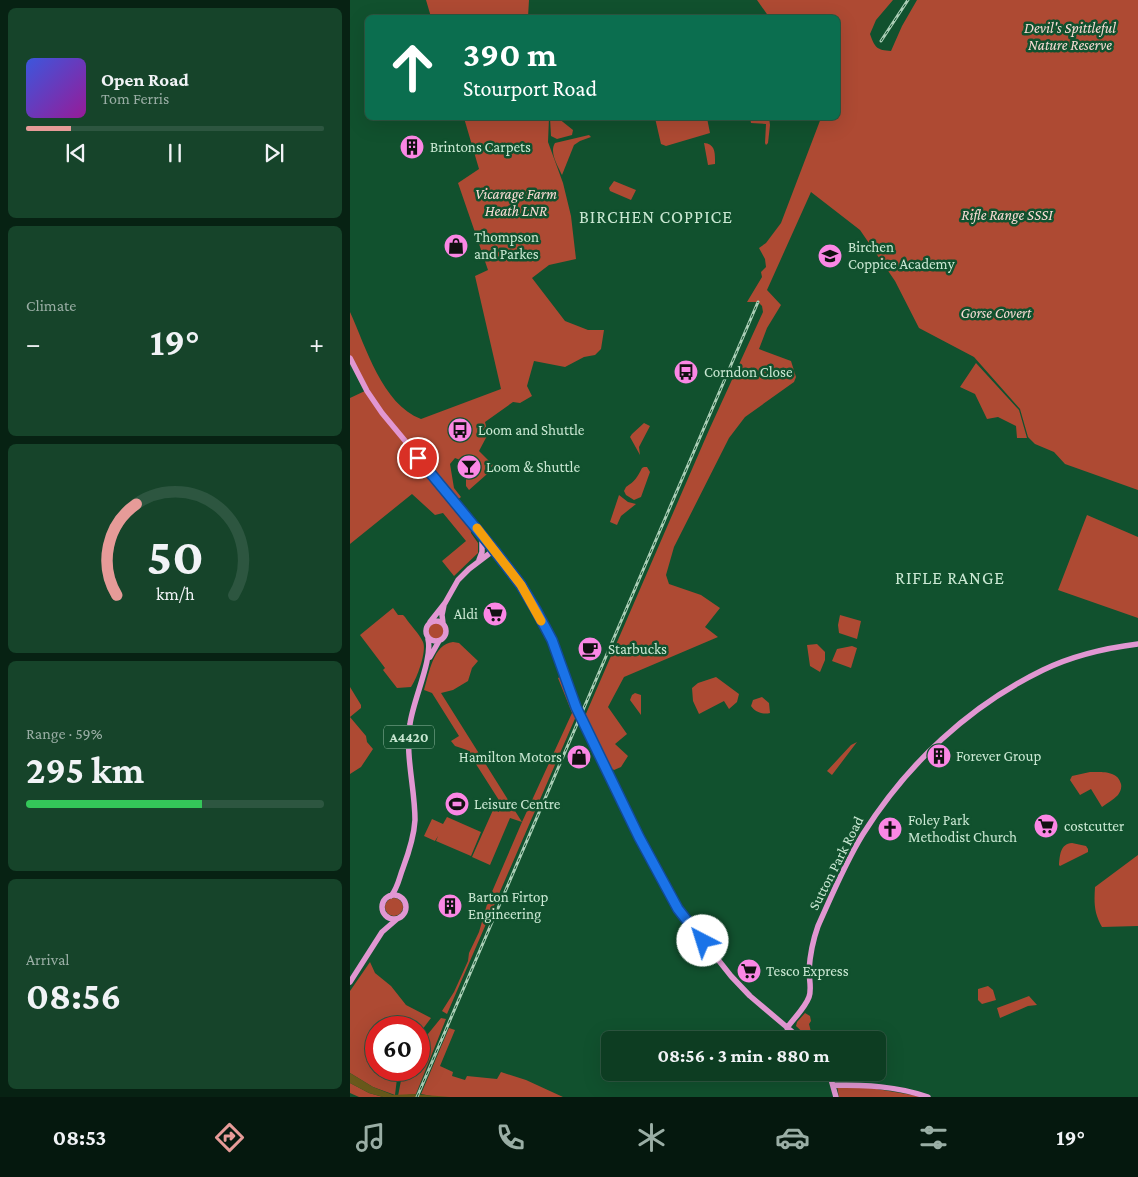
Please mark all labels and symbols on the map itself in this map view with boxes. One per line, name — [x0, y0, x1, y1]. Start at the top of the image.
park label: Devil's Spittleful Nature Reserve — [1024, 20, 1116, 53]
building icon: Brintons Carpets — [399, 134, 425, 160]
place label: Brintons Carpets — [430, 139, 531, 156]
park label: Vicarage Farm Heath LNR — [475, 186, 557, 219]
district label: BIRCHEN COPPICE — [579, 207, 733, 227]
park label: Rifle Range SSSI — [961, 207, 1053, 224]
place label: Thompson and Parkes — [474, 229, 539, 262]
shop icon: Thompson and Parkes — [443, 233, 469, 259]
place label: Birchen Coppice Academy — [848, 239, 955, 273]
school or university icon: Birchen Coppice Academy — [817, 243, 843, 269]
park label: Gorse Covert — [961, 305, 1032, 321]
bus stop icon: Corndon Close — [673, 359, 699, 385]
place label: Corndon Close — [704, 364, 793, 380]
bus stop icon: Loom and Shuttle — [447, 417, 473, 443]
place label: Loom and Shuttle — [478, 422, 585, 438]
pin — [397, 437, 439, 479]
bar icon: Loom & Shuttle — [456, 454, 482, 480]
place label: Loom & Shuttle — [486, 459, 580, 475]
district label: RIFLE RANGE — [895, 568, 1005, 588]
supermarket icon: Aldi — [482, 601, 508, 627]
place label: Aldi — [454, 606, 478, 622]
cafe icon: Starbucks — [577, 636, 603, 662]
place label: Starbucks — [608, 641, 667, 657]
road number: A4420 — [384, 726, 434, 749]
building icon: Forever Group — [926, 743, 952, 769]
shop icon: Hamilton Motors — [566, 744, 592, 770]
place label: Forever Group — [956, 748, 1041, 765]
place label: Hamilton Motors — [459, 749, 562, 765]
sports icon: Leisure Centre — [444, 791, 470, 817]
place label: Leisure Centre — [474, 796, 561, 812]
place label: Foley Park Methodist Church — [908, 812, 1017, 845]
street label: Sutton Park Road — [805, 813, 867, 913]
supermarket icon: costcutter — [1033, 813, 1059, 839]
church icon: Foley Park Methodist Church — [877, 816, 903, 842]
place label: costcutter — [1064, 818, 1125, 834]
place label: Barton Firtop Engineering — [468, 889, 549, 923]
building icon: Barton Firtop Engineering — [437, 893, 463, 919]
position arrow — [676, 914, 728, 966]
supermarket icon: Tesco Express — [736, 958, 762, 984]
place label: Tesco Express — [766, 963, 849, 980]
speed limit sign: 60 — [365, 1016, 430, 1081]

